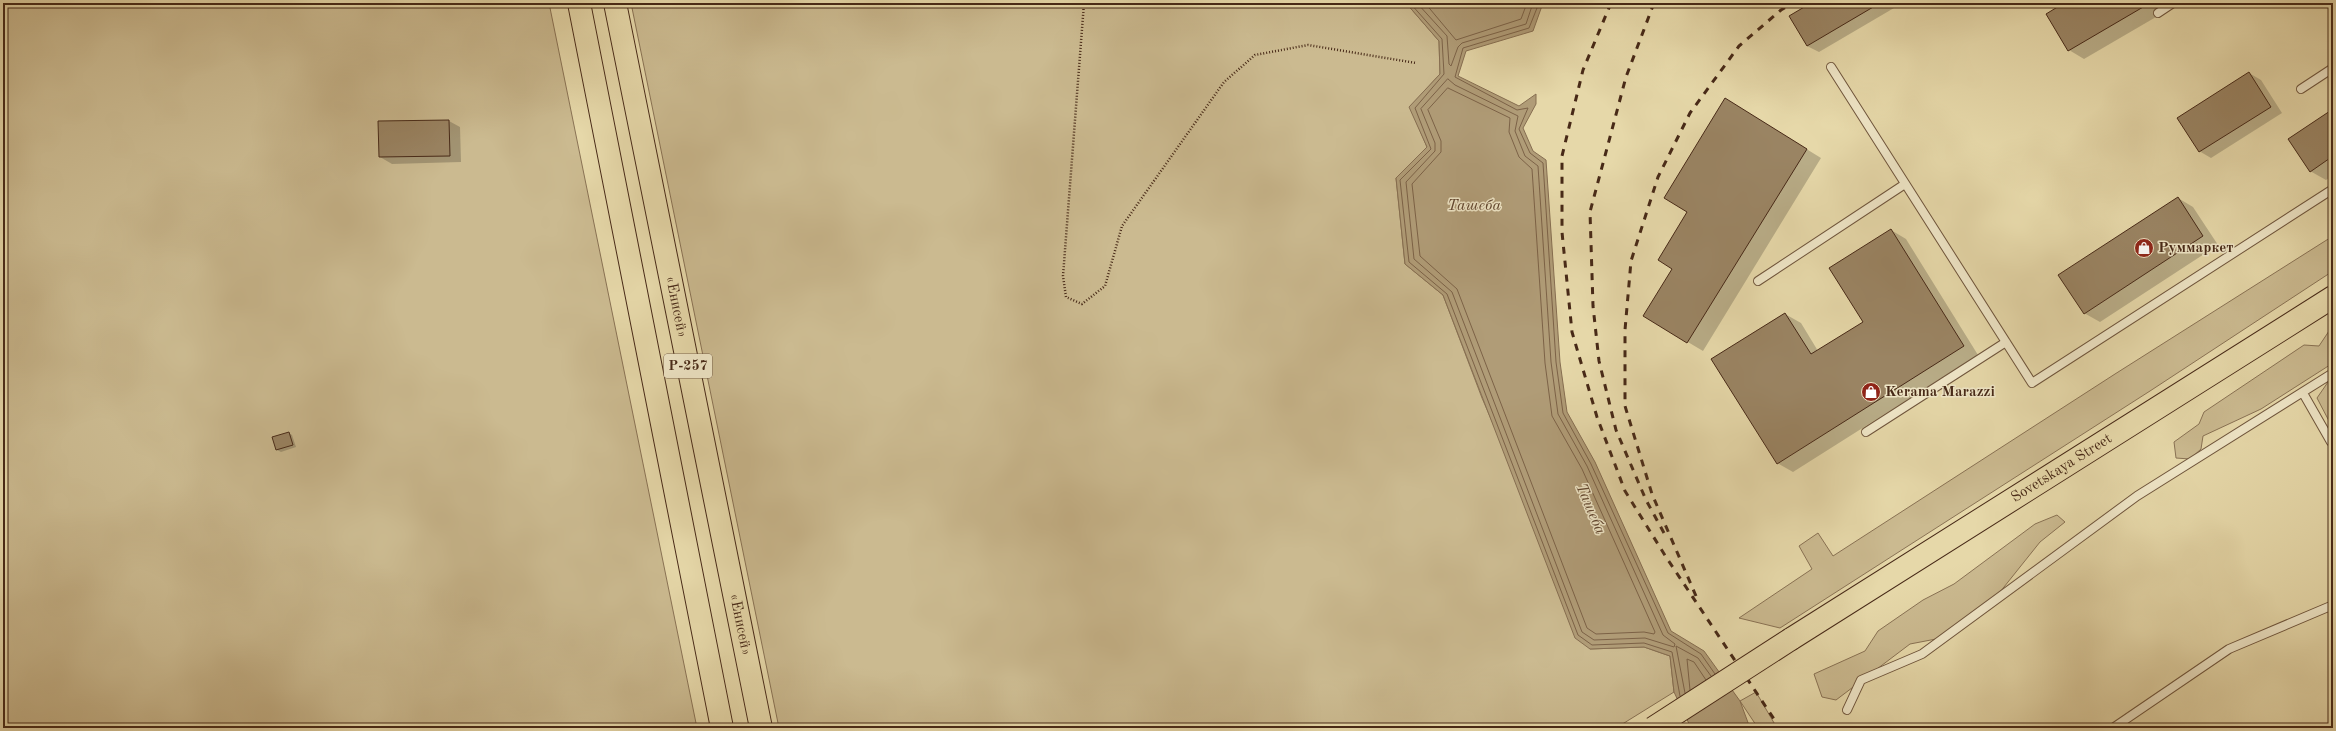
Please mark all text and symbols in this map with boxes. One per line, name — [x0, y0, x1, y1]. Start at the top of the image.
water label: Ташеба — [1447, 198, 1501, 214]
shop icon: Руммаркет — [2133, 237, 2155, 259]
place label: Руммаркет — [2158, 241, 2234, 256]
street label: «Енисей» — [663, 275, 690, 339]
road number: Р-257 — [664, 354, 712, 378]
shop icon: Kerama Marazzi — [1860, 381, 1882, 403]
place label: Kerama Marazzi — [1885, 385, 1995, 400]
street label: Sovetskaya Street — [2009, 431, 2115, 506]
water label: Ташеба — [1572, 481, 1608, 537]
street label: «Енисей» — [727, 592, 754, 657]

